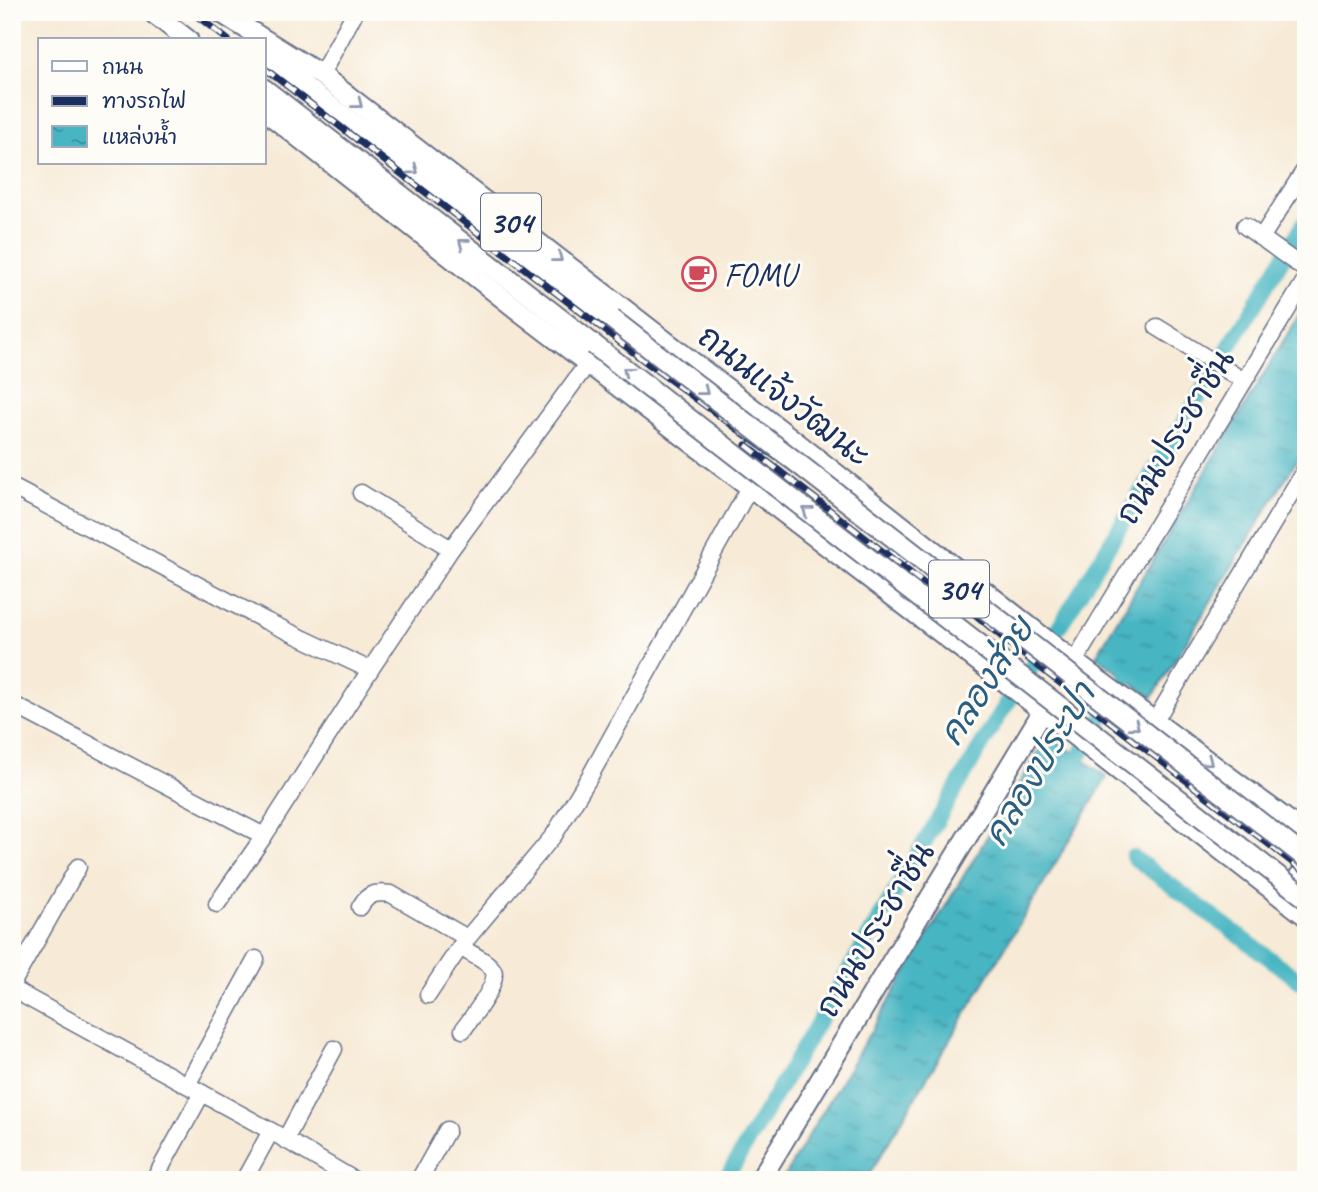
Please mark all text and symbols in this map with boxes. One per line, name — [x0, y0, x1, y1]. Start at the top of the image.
legend — [38, 38, 266, 164]
text: ถนน — [102, 54, 143, 80]
text: ทางรถไฟ — [102, 88, 187, 114]
one-way arrow — [351, 95, 363, 108]
text: แหล่งน้ำ — [102, 118, 177, 150]
one-way arrow — [407, 162, 419, 174]
road number: 304 — [481, 194, 541, 250]
one-way arrow — [458, 238, 471, 251]
one-way arrow — [549, 250, 562, 262]
place label: FOMU — [724, 254, 800, 296]
cafe icon: FOMU — [680, 255, 718, 293]
street label: ถนนแจ้งวัฒนะ — [690, 315, 880, 476]
street label: ถนนประชาชื่น — [1097, 335, 1244, 532]
one-way arrow — [622, 367, 635, 380]
one-way arrow — [696, 383, 709, 396]
one-way arrow — [802, 506, 814, 519]
road number: 304 — [929, 560, 989, 618]
water label: คลองส่วย — [928, 606, 1046, 754]
water label: คลองประปา — [973, 673, 1107, 854]
one-way arrow — [1128, 718, 1140, 731]
one-way arrow — [1200, 752, 1213, 765]
street label: ถนนประชาชื่น — [797, 828, 944, 1025]

